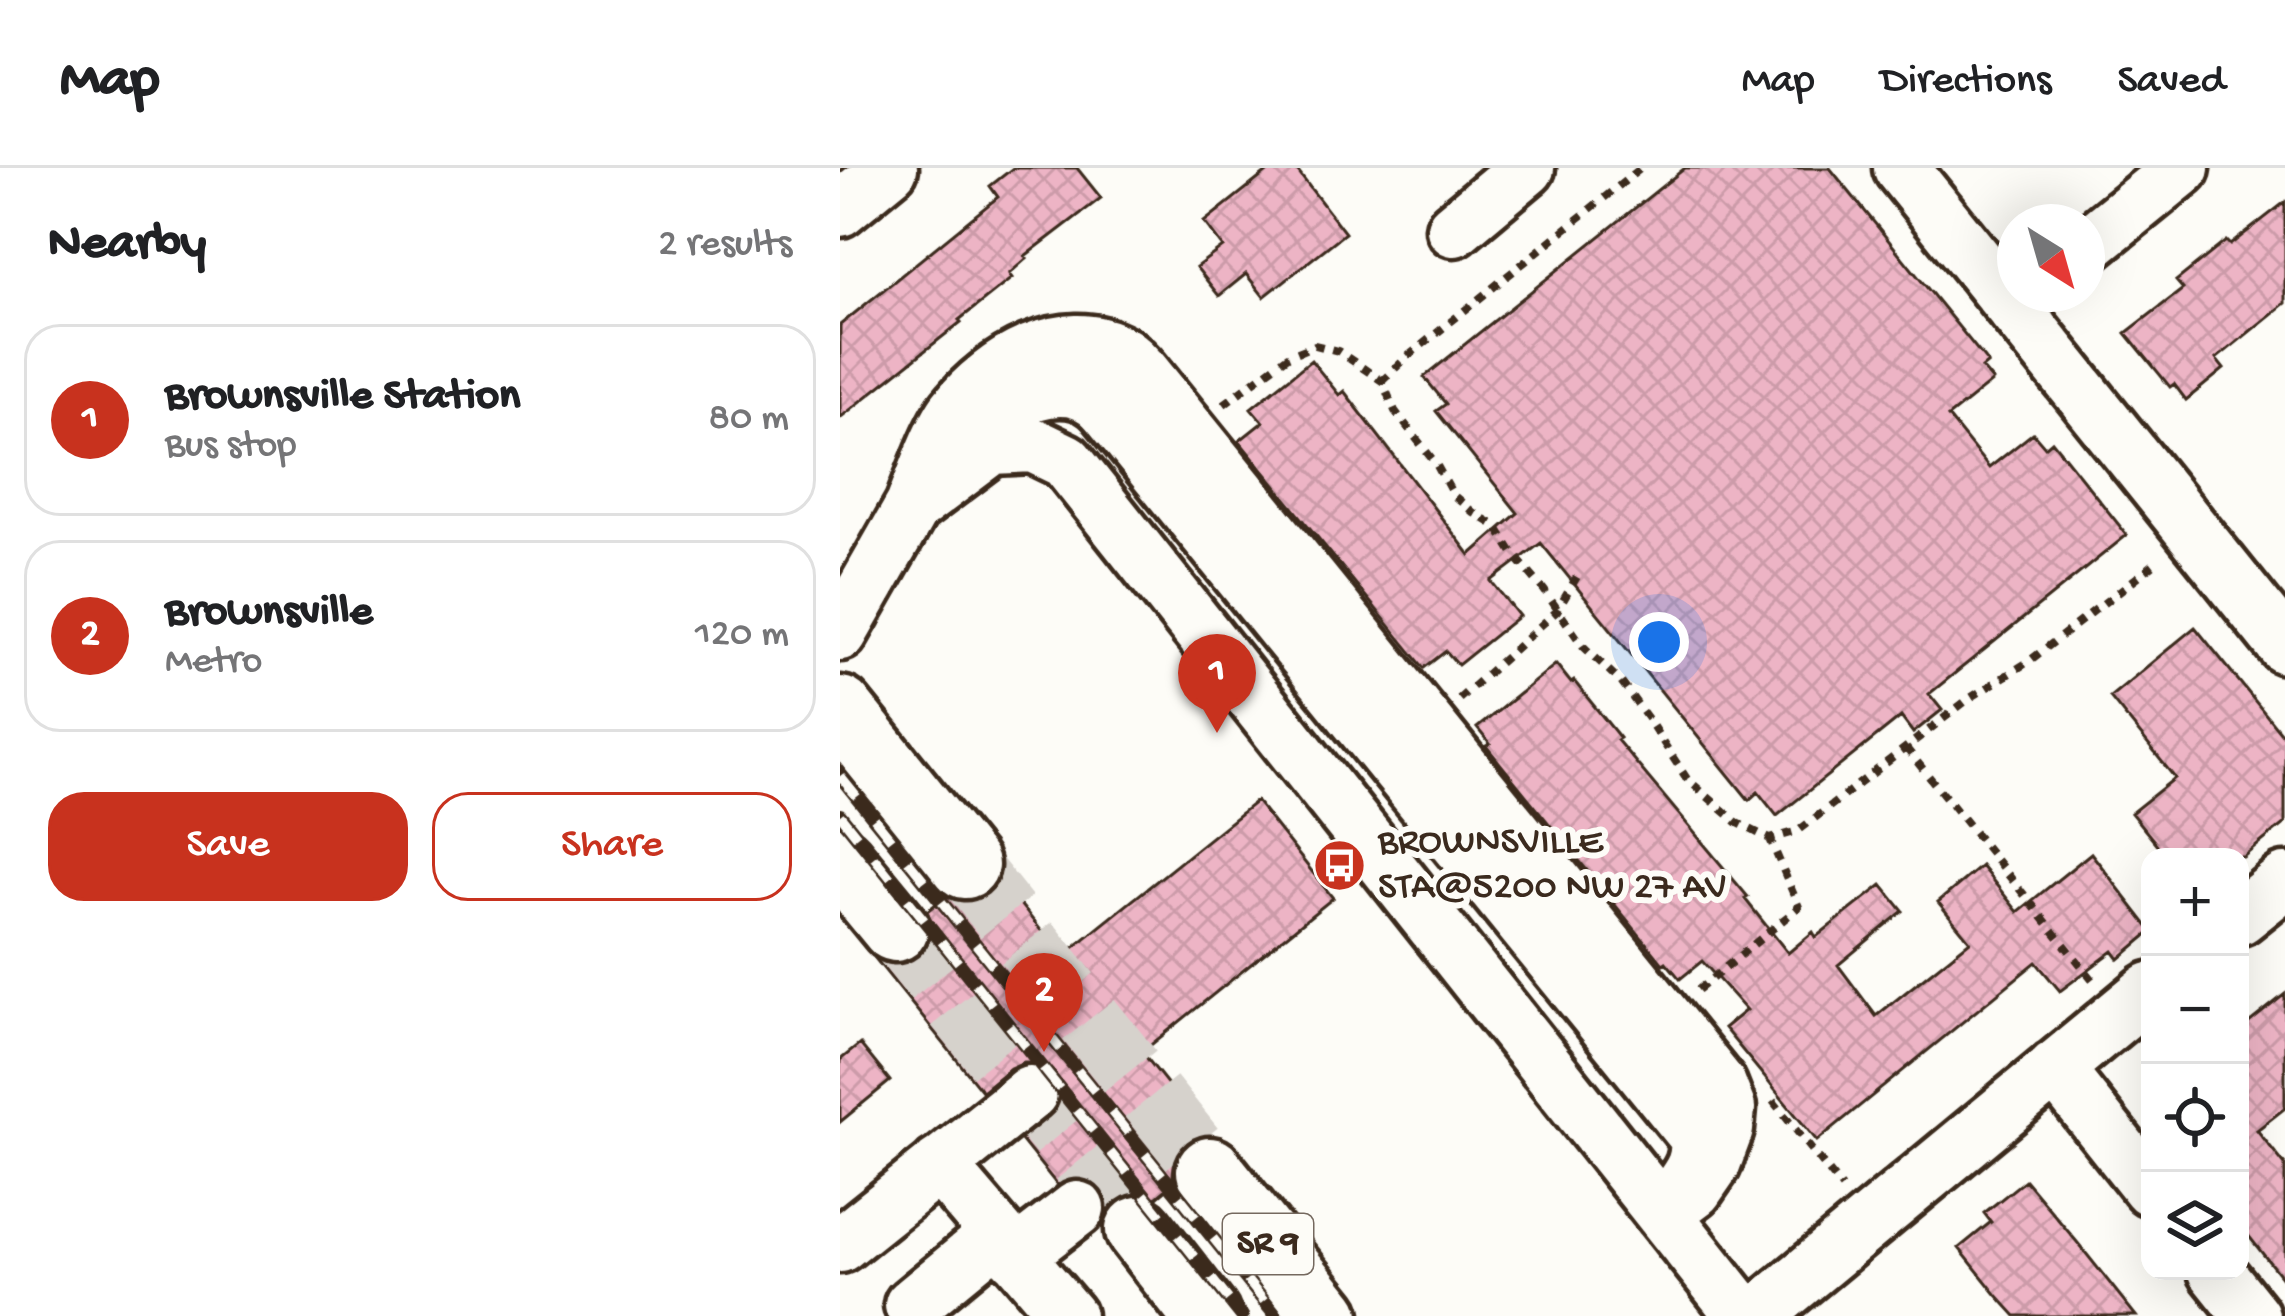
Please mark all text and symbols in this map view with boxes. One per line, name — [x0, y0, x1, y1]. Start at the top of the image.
text: Map — [60, 49, 159, 116]
text: Map — [1741, 58, 1815, 107]
text: Directions — [1881, 58, 2051, 107]
text: Saved — [2117, 58, 2225, 107]
north arrow — [1997, 204, 2105, 312]
text: Nearby — [48, 216, 206, 276]
text: 2 results — [658, 223, 792, 269]
text: Brownsville Station — [165, 371, 521, 424]
text: 1 — [82, 397, 98, 443]
text: 80 m — [709, 397, 789, 443]
text: Bus stop — [165, 424, 297, 470]
text: Brownsville — [165, 587, 373, 640]
your location — [1629, 612, 1689, 672]
text: 2 — [80, 613, 100, 659]
text: 120 m — [695, 613, 789, 659]
pin: 1 — [1178, 634, 1256, 733]
text: Metro — [165, 640, 262, 686]
button: Save — [48, 792, 408, 901]
button: Share — [432, 792, 792, 901]
place label: BROWNSVILLE STA@5200 NW 27 AV — [1377, 821, 1727, 912]
bus stop icon: BROWNSVILLE STA@5200 NW 27 AV — [1311, 838, 1367, 894]
map controls — [2141, 848, 2249, 1280]
button: + — [2141, 848, 2249, 956]
pin: 2 — [1005, 953, 1083, 1052]
button: − — [2141, 956, 2249, 1064]
button: locate — [2141, 1064, 2249, 1172]
button: layers — [2141, 1172, 2249, 1280]
road number: SR 9 — [1223, 1214, 1313, 1274]

